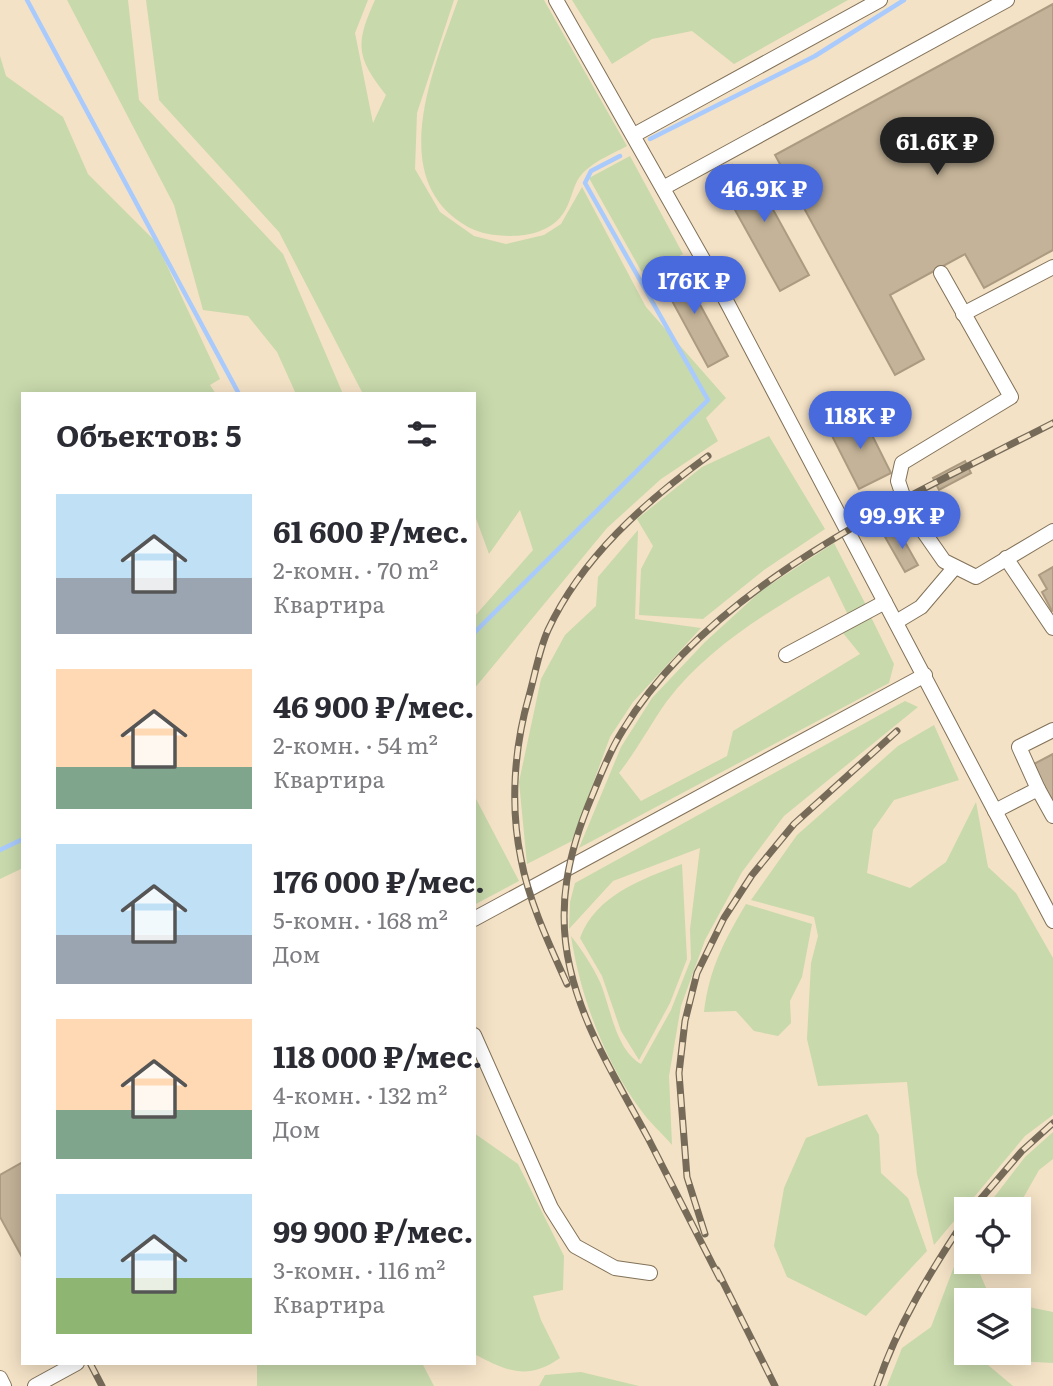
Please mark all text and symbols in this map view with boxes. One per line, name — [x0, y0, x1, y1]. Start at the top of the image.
pin: 61.6K ₽ — [872, 118, 1002, 177]
text: 61.6K ₽ — [896, 123, 978, 157]
pin: 46.9K ₽ — [699, 164, 829, 224]
text: 46.9K ₽ — [721, 170, 807, 204]
pin: 176K ₽ — [637, 256, 751, 316]
text: 176K ₽ — [658, 262, 730, 296]
pin: 118K ₽ — [803, 392, 917, 451]
text: 118K ₽ — [825, 397, 895, 431]
text: Объектов: 5 — [56, 412, 242, 456]
icon: filters — [403, 415, 441, 453]
pin: 99.9K ₽ — [837, 491, 967, 551]
text: 99.9K ₽ — [859, 497, 945, 531]
text: 61 600 ₽/мес. — [273, 508, 469, 552]
icon: home — [112, 522, 196, 606]
text: 2-комн. · 70 m² — [273, 552, 438, 586]
text: Квартира — [273, 586, 385, 620]
text: 46 900 ₽/мес. — [273, 683, 474, 727]
icon: home — [112, 697, 196, 781]
text: 2-комн. · 54 m² — [273, 727, 438, 761]
text: Квартира — [273, 761, 385, 795]
text: 176 000 ₽/мес. — [273, 858, 485, 902]
icon: home — [112, 872, 196, 956]
text: 5-комн. · 168 m² — [273, 902, 448, 936]
text: Дом — [273, 936, 320, 970]
text: 118 000 ₽/мес. — [273, 1033, 482, 1077]
icon: home — [112, 1047, 196, 1131]
text: 4-комн. · 132 m² — [273, 1077, 447, 1111]
text: Дом — [273, 1111, 320, 1145]
map controls — [954, 1197, 1031, 1365]
button: locate — [954, 1197, 1031, 1274]
text: 99 900 ₽/мес. — [273, 1208, 473, 1252]
icon: home — [112, 1222, 196, 1306]
text: 3-комн. · 116 m² — [273, 1252, 445, 1286]
text: Квартира — [273, 1286, 385, 1320]
button: layers — [954, 1288, 1031, 1365]

